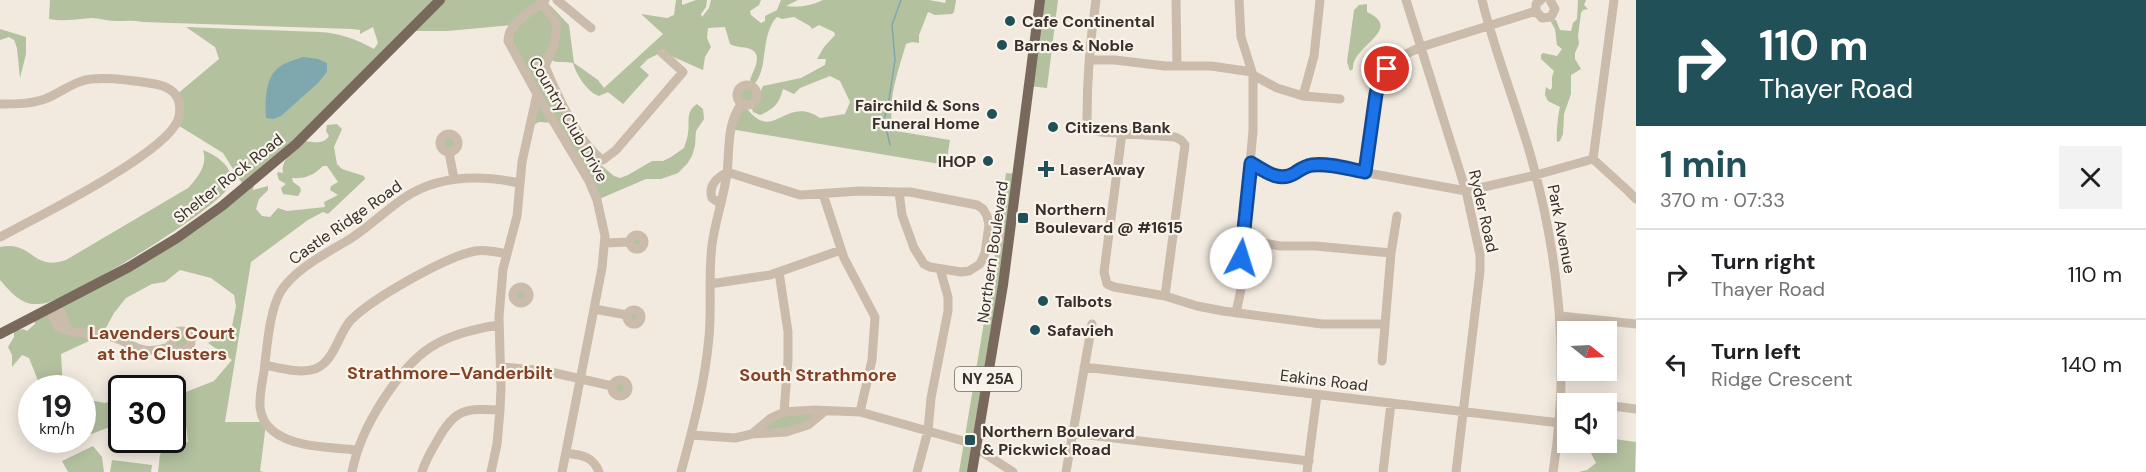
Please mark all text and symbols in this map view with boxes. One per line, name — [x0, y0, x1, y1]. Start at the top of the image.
place label: Cafe Continental — [1022, 11, 1155, 32]
marker: Cafe Continental — [1003, 14, 1017, 28]
text: 110 m — [1759, 18, 1869, 73]
icon: right — [1660, 24, 1738, 102]
place label: Barnes & Noble — [1014, 35, 1134, 56]
marker: Barnes & Noble — [995, 38, 1009, 52]
pin — [1361, 43, 1412, 94]
icon: arrive — [1370, 52, 1403, 85]
street label: Country Club Drive — [524, 53, 613, 186]
text: Thayer Road — [1759, 71, 1913, 106]
place label: Fairchild & Sons Funeral Home — [855, 95, 980, 134]
marker: Fairchild & Sons Funeral Home — [985, 107, 999, 121]
place label: Citizens Bank — [1065, 117, 1172, 138]
marker: Citizens Bank — [1046, 120, 1060, 134]
street label: Shelter Rock Road — [169, 129, 287, 228]
text: 1 min — [1660, 141, 1748, 188]
button: close — [2059, 146, 2122, 209]
place label: IHOP — [938, 151, 976, 172]
marker: IHOP — [981, 154, 995, 168]
place label: LaserAway — [1060, 159, 1146, 180]
marker: LaserAway — [1037, 160, 1055, 178]
street label: Ryder Road — [1464, 168, 1503, 254]
street label: Castle Ridge Road — [285, 175, 406, 269]
street label: Northern Boulevard — [972, 180, 1013, 325]
street label: Park Avenue — [1543, 183, 1580, 275]
text: 370 m · 07:33 — [1660, 187, 1785, 213]
place label: Northern Boulevard @ #1615 — [1035, 199, 1183, 238]
marker: Northern Boulevard @ #1615 — [1016, 211, 1030, 225]
position arrow — [1209, 226, 1273, 290]
text: Turn right — [1711, 247, 1816, 276]
icon: right — [1660, 258, 1693, 291]
text: 110 m — [2068, 260, 2122, 289]
text: Thayer Road — [1711, 276, 1825, 302]
place label: Talbots — [1055, 291, 1112, 312]
marker: Talbots — [1036, 294, 1050, 308]
place label: Safavieh — [1047, 320, 1114, 341]
district label: Lavenders Court at the Clusters — [89, 321, 235, 366]
north arrow — [1557, 321, 1617, 381]
map controls — [1557, 321, 1617, 453]
marker: Safavieh — [1028, 323, 1042, 337]
text: Turn left — [1711, 337, 1801, 366]
icon: left — [1660, 348, 1693, 381]
text: 140 m — [2061, 350, 2122, 379]
district label: Strathmore–Vanderbilt — [347, 361, 553, 385]
district label: South Strathmore — [739, 363, 897, 387]
street label: Eakins Road — [1279, 365, 1369, 396]
text: Ridge Crescent — [1711, 366, 1853, 392]
road number: NY 25A — [955, 367, 1021, 391]
speed limit sign: 30 — [108, 375, 186, 453]
text: 19 — [42, 387, 72, 426]
button: sound — [1557, 393, 1617, 453]
text: km/h — [39, 419, 75, 439]
place label: Northern Boulevard & Pickwick Road — [982, 421, 1135, 460]
marker: Northern Boulevard & Pickwick Road — [963, 433, 977, 447]

